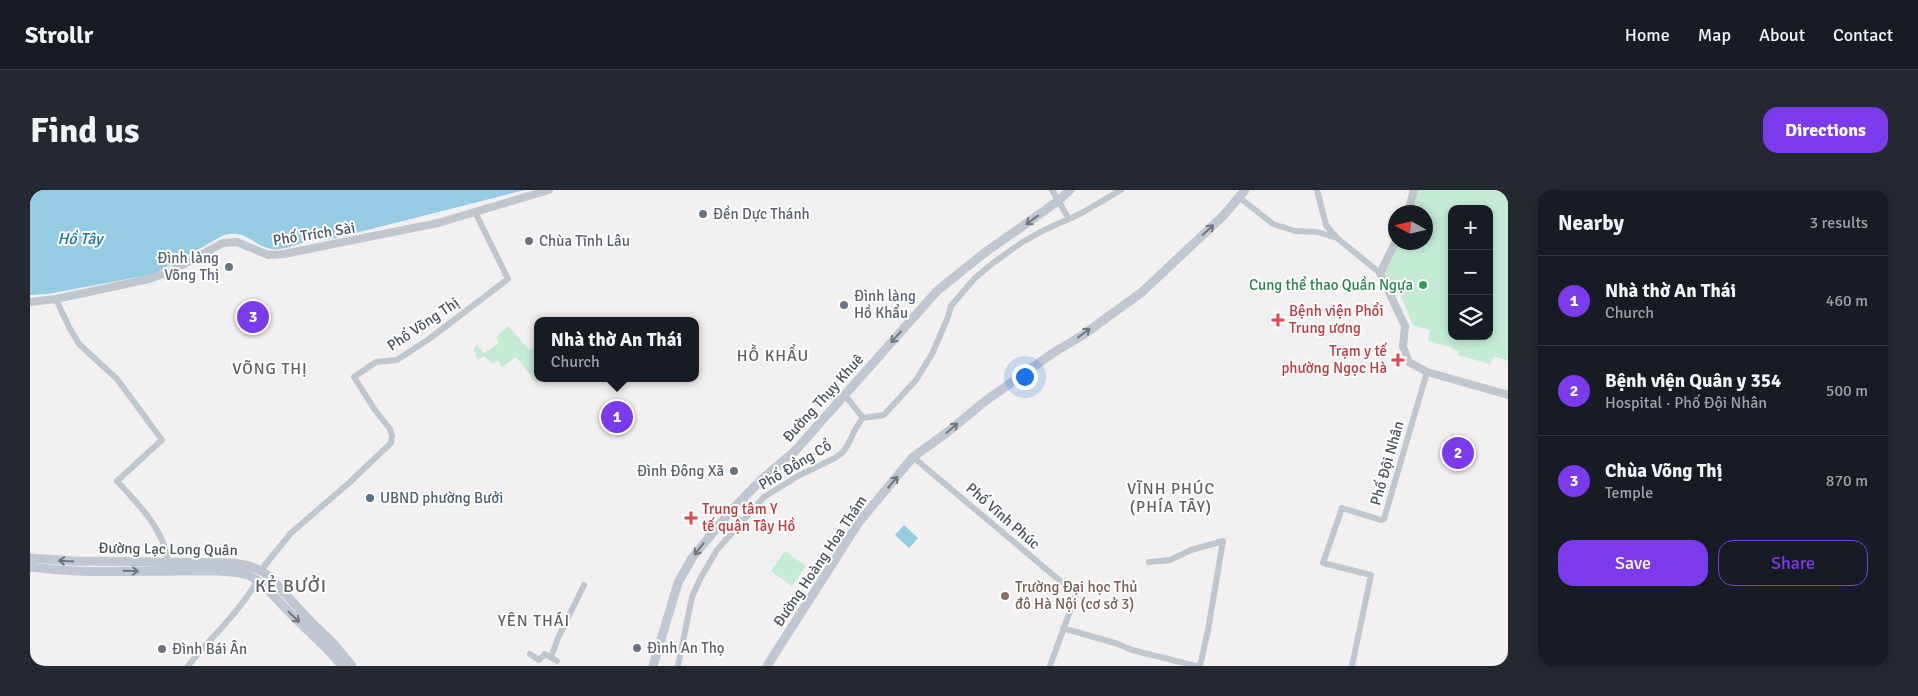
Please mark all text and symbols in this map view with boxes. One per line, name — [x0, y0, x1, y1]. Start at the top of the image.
text: Strollr — [25, 20, 93, 50]
text: Home — [1625, 24, 1670, 46]
text: Map — [1698, 24, 1731, 46]
text: About — [1759, 24, 1805, 46]
text: Contact — [1833, 24, 1893, 46]
button: Directions — [1763, 107, 1888, 153]
text: Find us — [30, 109, 140, 152]
place label: Đền Dực Thánh — [713, 205, 810, 223]
north arrow — [1388, 205, 1433, 250]
map controls — [1448, 205, 1493, 340]
button: + — [1448, 205, 1493, 250]
marker: Đền Dực Thánh — [697, 208, 709, 220]
text: Nearby — [1558, 210, 1624, 236]
text: 3 results — [1809, 213, 1868, 233]
one-way arrow — [1025, 215, 1039, 225]
street label: Phố Trích Sài — [272, 219, 356, 249]
one-way arrow — [1202, 224, 1215, 236]
water label: Hồ Tây — [57, 229, 105, 249]
place label: Chùa Tĩnh Lâu — [539, 232, 630, 250]
marker: Chùa Tĩnh Lâu — [523, 235, 535, 247]
place label: Đình làng Võng Thị — [157, 249, 219, 284]
button: − — [1448, 250, 1493, 295]
marker: Đình làng Võng Thị — [223, 261, 235, 273]
place label: Cung thể thao Quần Ngựa — [1249, 276, 1413, 294]
marker: Cung thể thao Quần Ngựa — [1417, 279, 1429, 291]
text: Nhà thờ An Thái — [1605, 279, 1736, 303]
place label: Đình làng Hồ Khẩu — [854, 287, 916, 322]
text: 1 — [1570, 291, 1578, 311]
text: 460 m — [1826, 291, 1868, 311]
street label: Phố Võng Thị — [384, 293, 462, 355]
button: layers — [1448, 295, 1493, 340]
pin: 3 — [237, 298, 269, 336]
marker: Đình làng Hồ Khẩu — [838, 299, 850, 311]
place label: Bệnh viện Phổi Trung ương — [1289, 302, 1383, 337]
text: Church — [1605, 303, 1654, 323]
marker: Bệnh viện Phổi Trung ương — [1271, 313, 1285, 327]
popup — [534, 317, 699, 382]
text: Nhà thờ An Thái — [551, 328, 682, 352]
one-way arrow — [1077, 328, 1090, 339]
one-way arrow — [890, 330, 902, 343]
place label: Trạm y tế phường Ngọc Hà — [1281, 342, 1387, 377]
district label: HỒ KHẨU — [737, 344, 809, 366]
street label: Đường Thụy Khuê — [779, 350, 867, 446]
text: Church — [551, 352, 600, 372]
marker: Trạm y tế phường Ngọc Hà — [1391, 353, 1405, 367]
district label: VÕNG THỊ — [232, 359, 308, 379]
your location — [1012, 364, 1038, 390]
text: Bệnh viện Quân y 354 — [1605, 369, 1781, 393]
text: 2 — [1570, 381, 1578, 401]
text: 500 m — [1826, 381, 1868, 401]
text: Hospital · Phố Đội Nhân — [1605, 393, 1767, 413]
pin: 1 — [601, 398, 633, 436]
street label: Phố Đội Nhân — [1366, 419, 1408, 507]
one-way arrow — [946, 422, 959, 434]
pin: 2 — [1442, 434, 1474, 472]
street label: Phố Đồng Cổ — [755, 436, 835, 494]
text: Chùa Võng Thị — [1605, 459, 1722, 483]
place label: Đình Đông Xã — [637, 462, 724, 480]
marker: Đình Đông Xã — [728, 465, 740, 477]
text: 3 — [1570, 471, 1578, 491]
text: 870 m — [1826, 471, 1868, 491]
one-way arrow — [887, 475, 898, 488]
street label: Phố Vĩnh Phúc — [962, 479, 1044, 553]
district label: VĨNH PHÚC (PHÍA TÂY) — [1127, 479, 1215, 517]
text: Temple — [1605, 483, 1653, 503]
place label: UBND phường Bưởi — [380, 489, 503, 507]
marker: UBND phường Bưởi — [364, 492, 376, 504]
street label: Đường Hoàng Hoa Thám — [769, 492, 871, 630]
place label: Trung tâm Y tế quận Tây Hồ — [702, 500, 796, 535]
marker: Trung tâm Y tế quận Tây Hồ — [684, 511, 698, 525]
street label: Đường Lạc Long Quân — [98, 539, 238, 559]
button: Save — [1558, 540, 1708, 586]
button: Share — [1718, 540, 1868, 586]
one-way arrow — [693, 542, 704, 555]
one-way arrow — [58, 556, 74, 565]
one-way arrow — [123, 566, 139, 575]
district label: KẺ BƯỞI — [255, 575, 327, 597]
place label: Trường Đại học Thủ đô Hà Nội (cơ sở 3) — [1015, 578, 1138, 613]
marker: Trường Đại học Thủ đô Hà Nội (cơ sở 3) — [999, 590, 1011, 602]
district label: YÊN THÁI — [498, 611, 570, 631]
one-way arrow — [288, 612, 301, 623]
place label: Đình An Thọ — [647, 639, 725, 657]
place label: Đình Bái Ân — [172, 640, 247, 658]
marker: Đình An Thọ — [631, 642, 643, 654]
marker: Đình Bái Ân — [156, 643, 168, 655]

